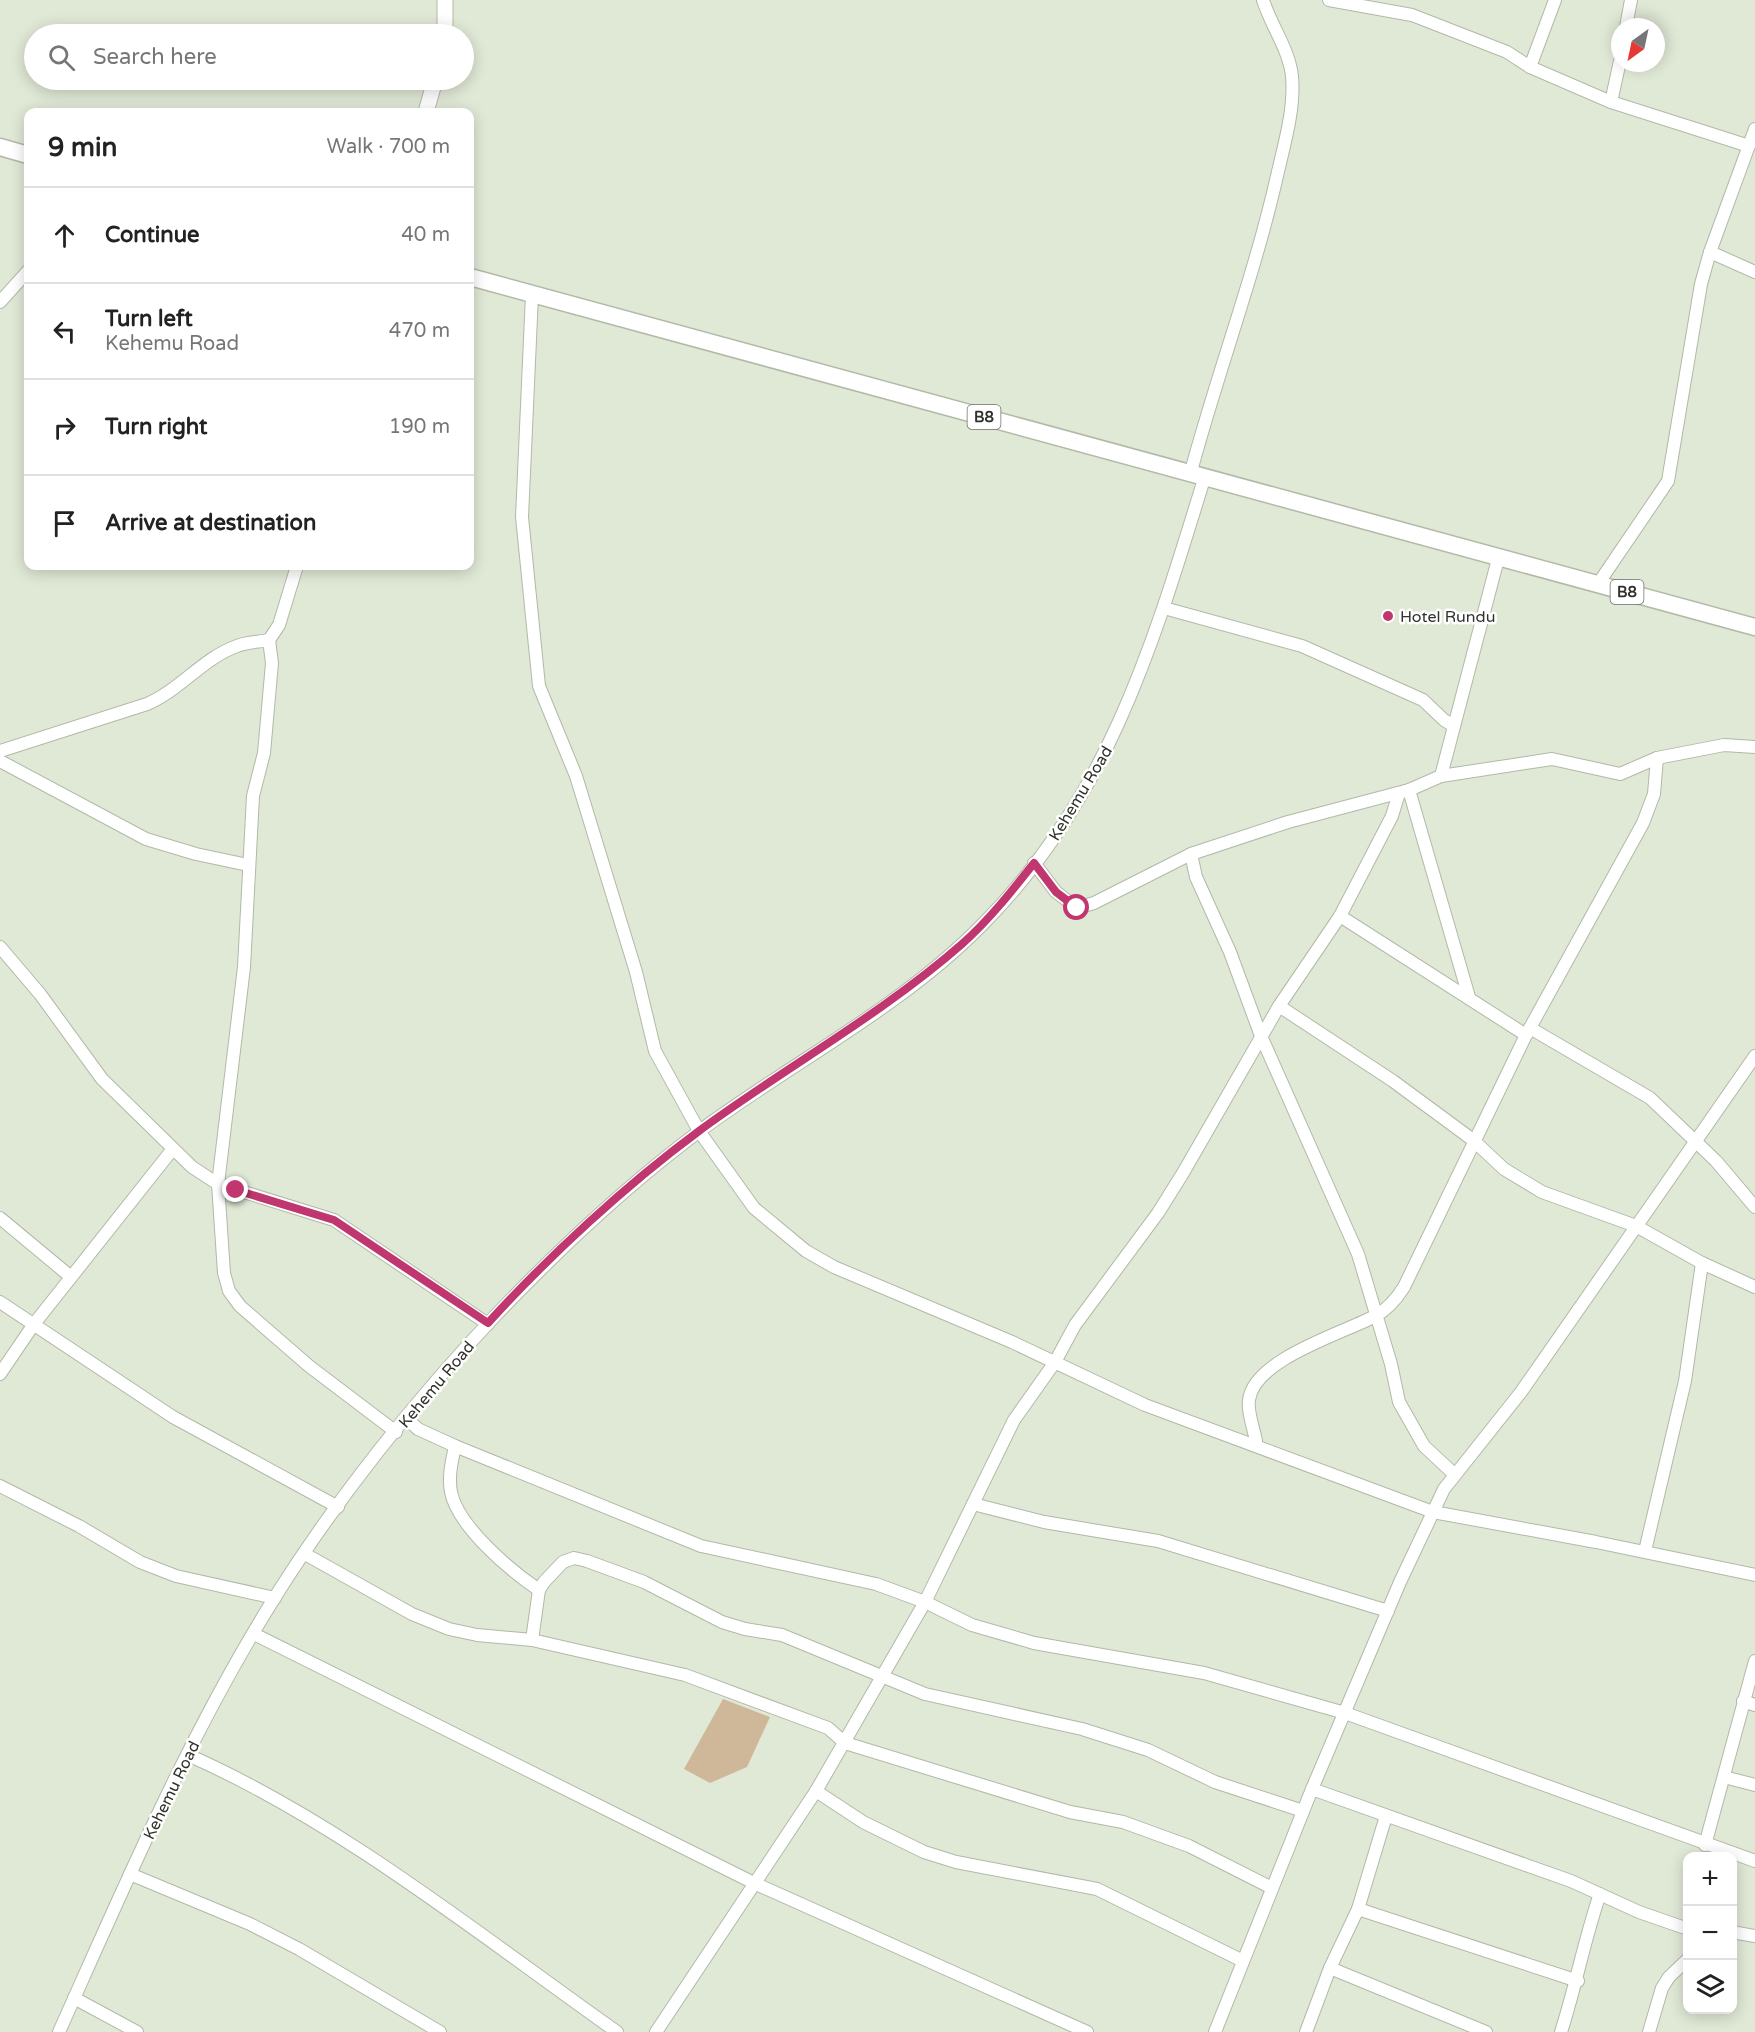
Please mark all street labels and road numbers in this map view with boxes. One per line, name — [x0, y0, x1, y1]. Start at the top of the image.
road number: B8 — [968, 405, 1000, 429]
road number: B8 — [1610, 580, 1644, 604]
street label: Kehemu Road — [1045, 742, 1117, 845]
street label: Kehemu Road — [395, 1337, 479, 1432]
street label: Kehemu Road — [139, 1738, 204, 1843]

